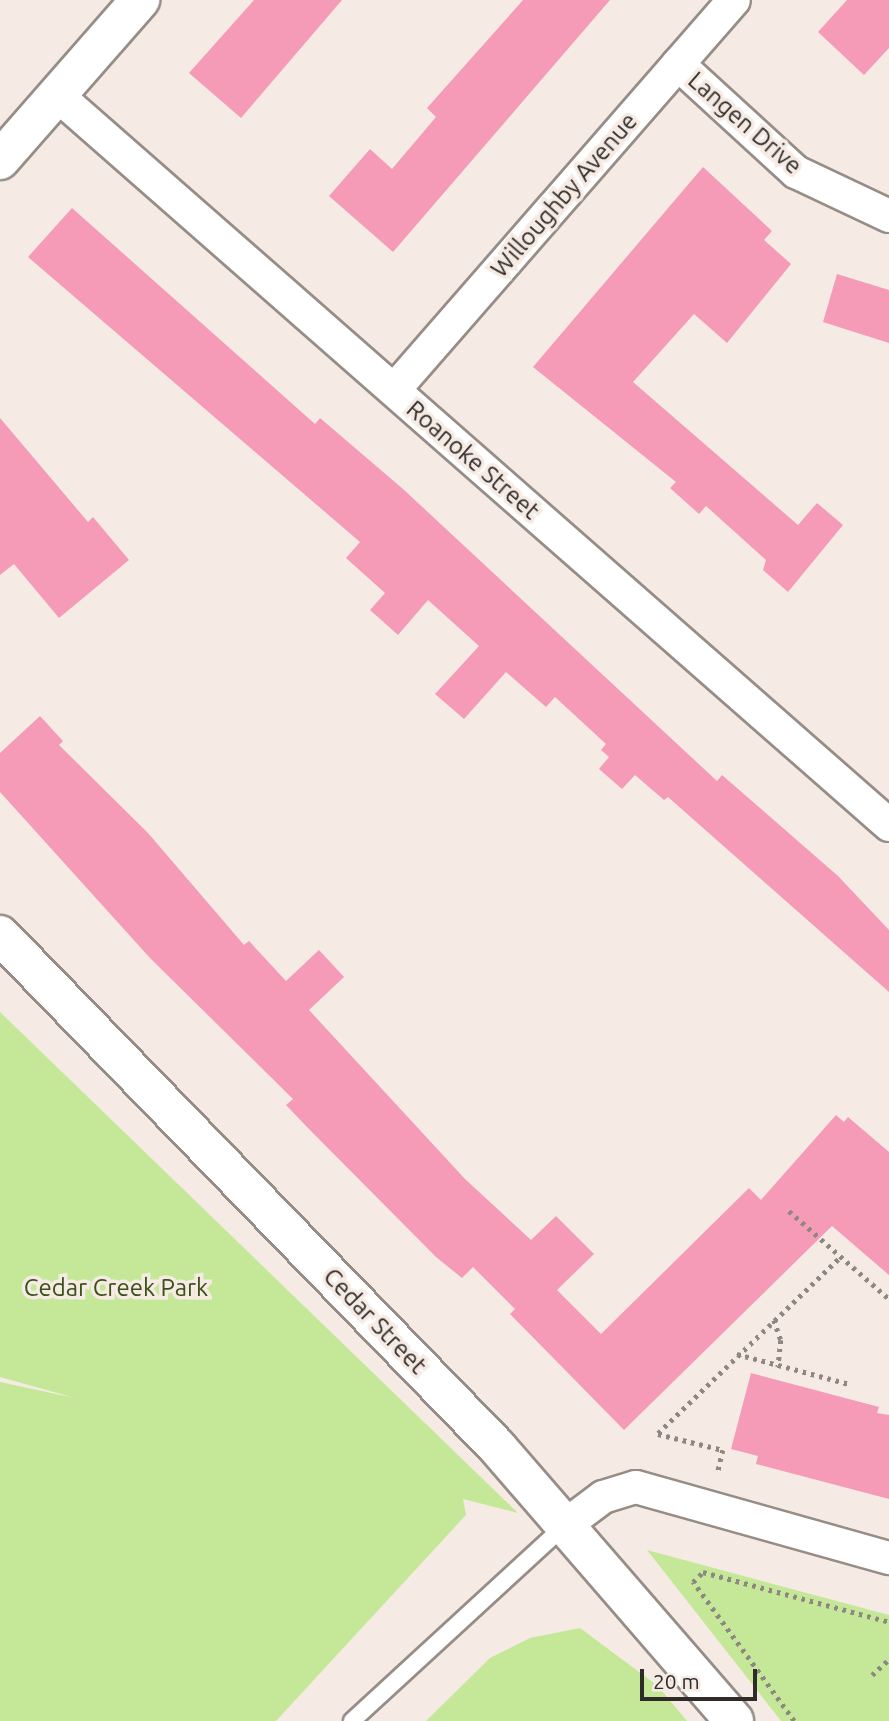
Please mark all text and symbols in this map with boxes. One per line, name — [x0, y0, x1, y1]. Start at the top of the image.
street label: Langen Drive — [682, 66, 808, 180]
street label: Willoughby Avenue — [485, 107, 643, 283]
street label: Roanoke Street — [401, 395, 545, 525]
street label: Cedar Street — [317, 1262, 433, 1380]
park label: Cedar Creek Park — [24, 1274, 208, 1302]
scale bar — [644, 1654, 761, 1698]
text: 20 m — [653, 1669, 700, 1693]

